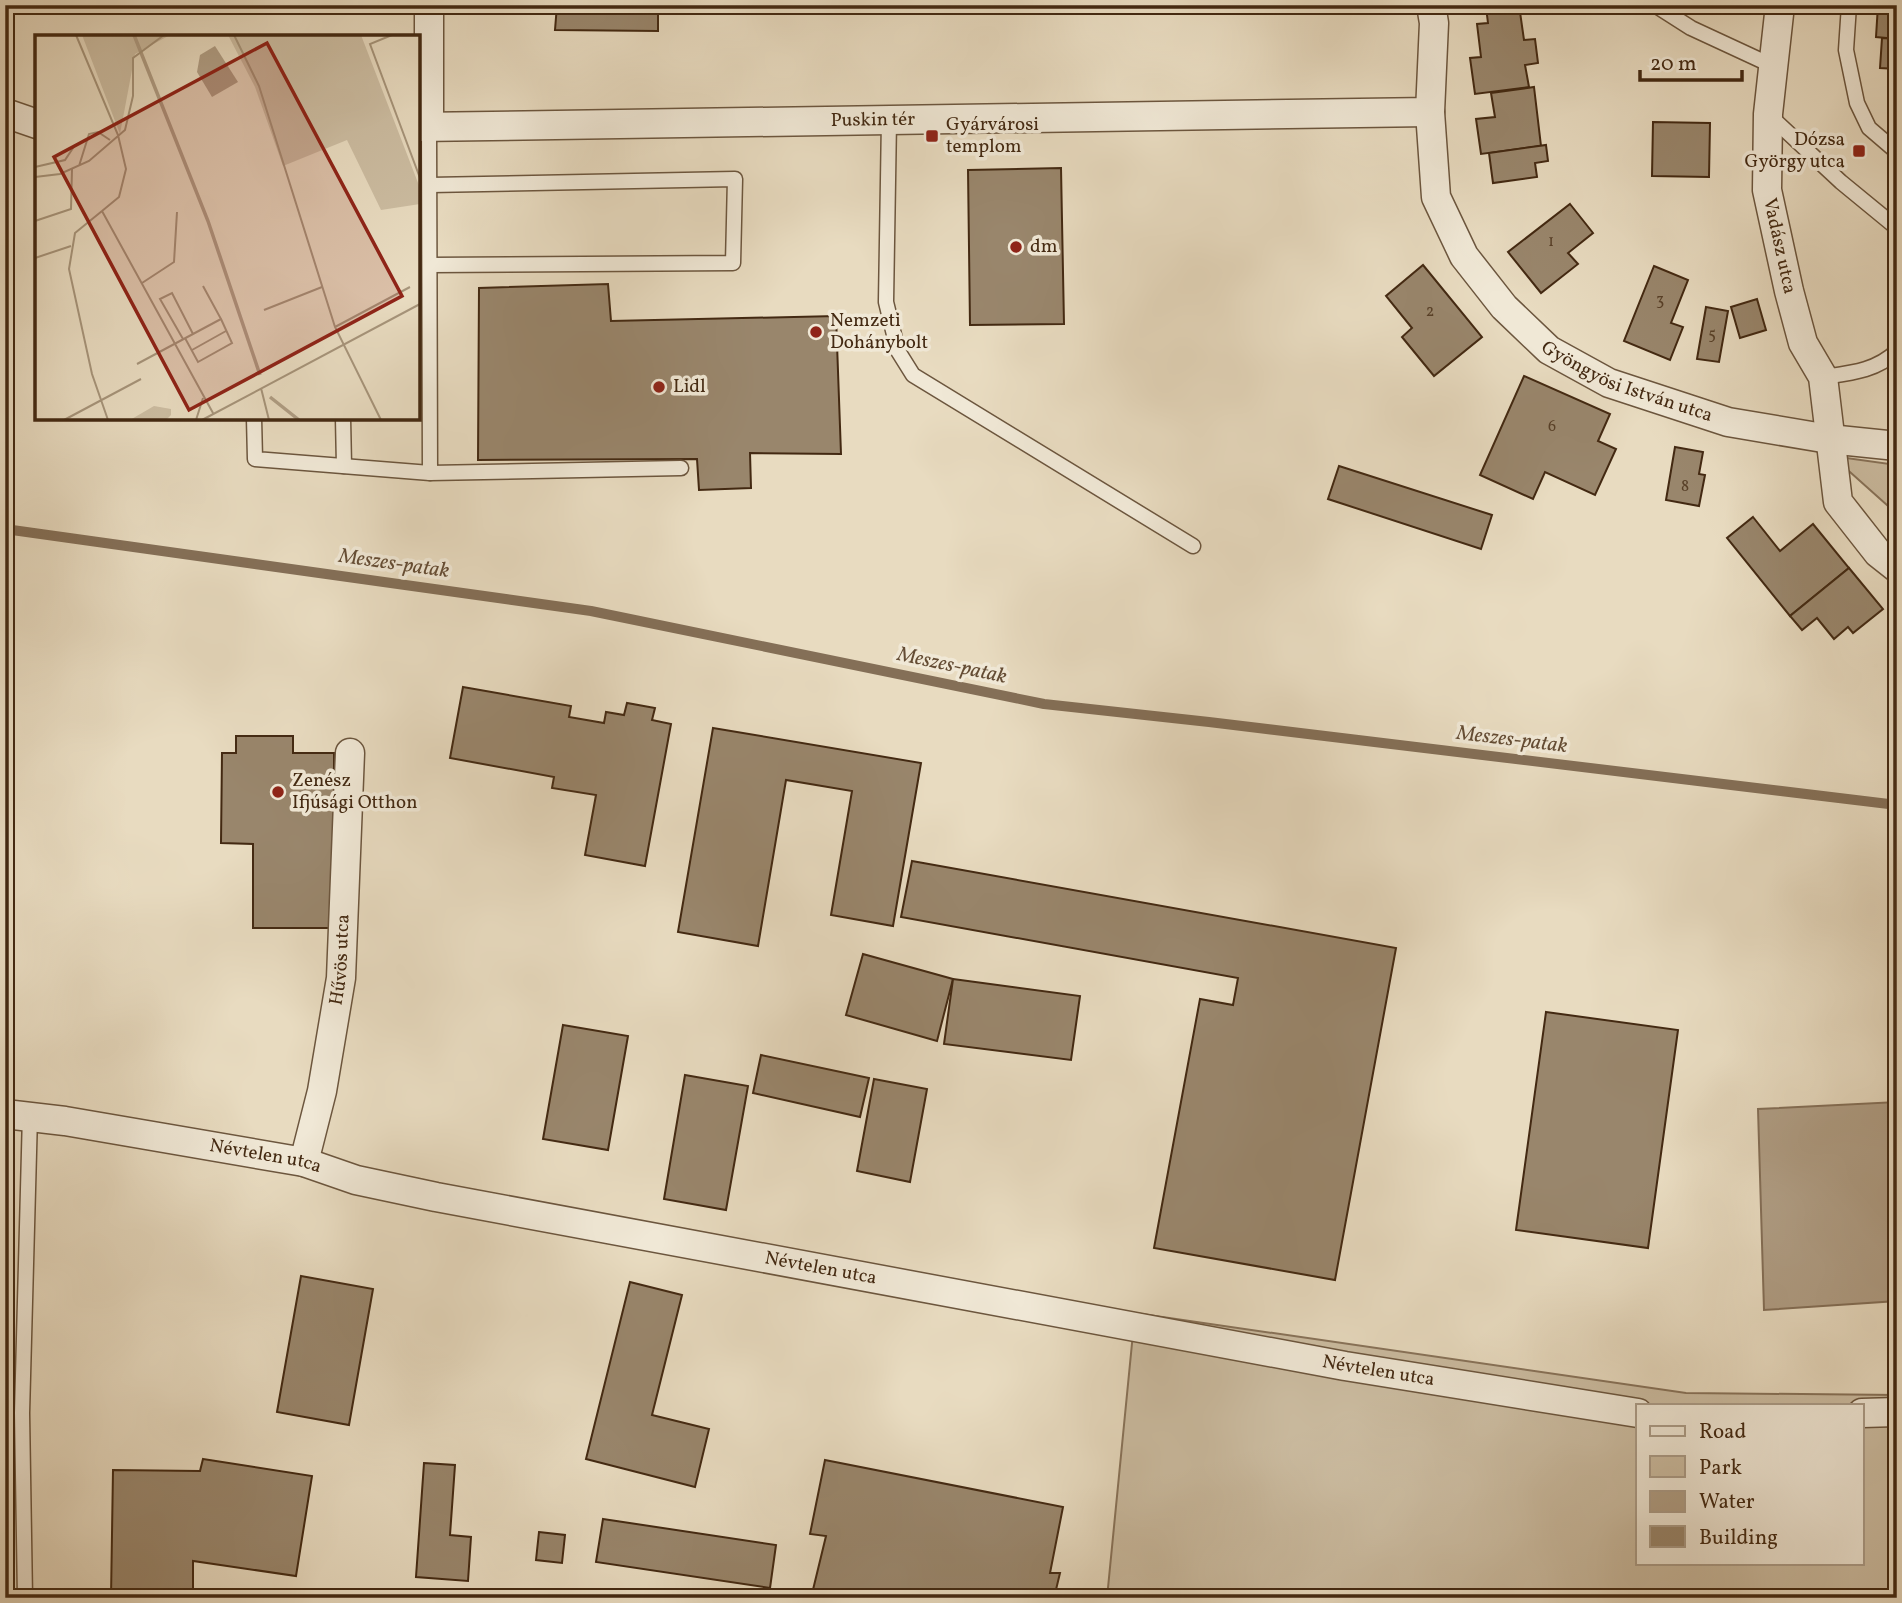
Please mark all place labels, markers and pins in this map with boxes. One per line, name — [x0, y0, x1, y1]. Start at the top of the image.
place label: Gyárvárosi templom — [946, 112, 1039, 160]
place label: Dózsa György utca — [1745, 127, 1845, 175]
marker: Gyárvárosi templom — [924, 128, 940, 144]
marker: Dózsa György utca — [1851, 143, 1867, 159]
place label: dm — [1030, 234, 1058, 260]
marker: dm — [1008, 239, 1024, 255]
place label: Nemzeti Dohánybolt — [830, 308, 928, 356]
marker: Nemzeti Dohánybolt — [808, 324, 824, 340]
place label: Lidl — [673, 374, 706, 400]
marker: Lidl — [651, 379, 667, 395]
place label: Zenész Ifjúsági Otthon — [292, 768, 418, 816]
marker: Zenész Ifjúsági Otthon — [270, 784, 286, 800]

